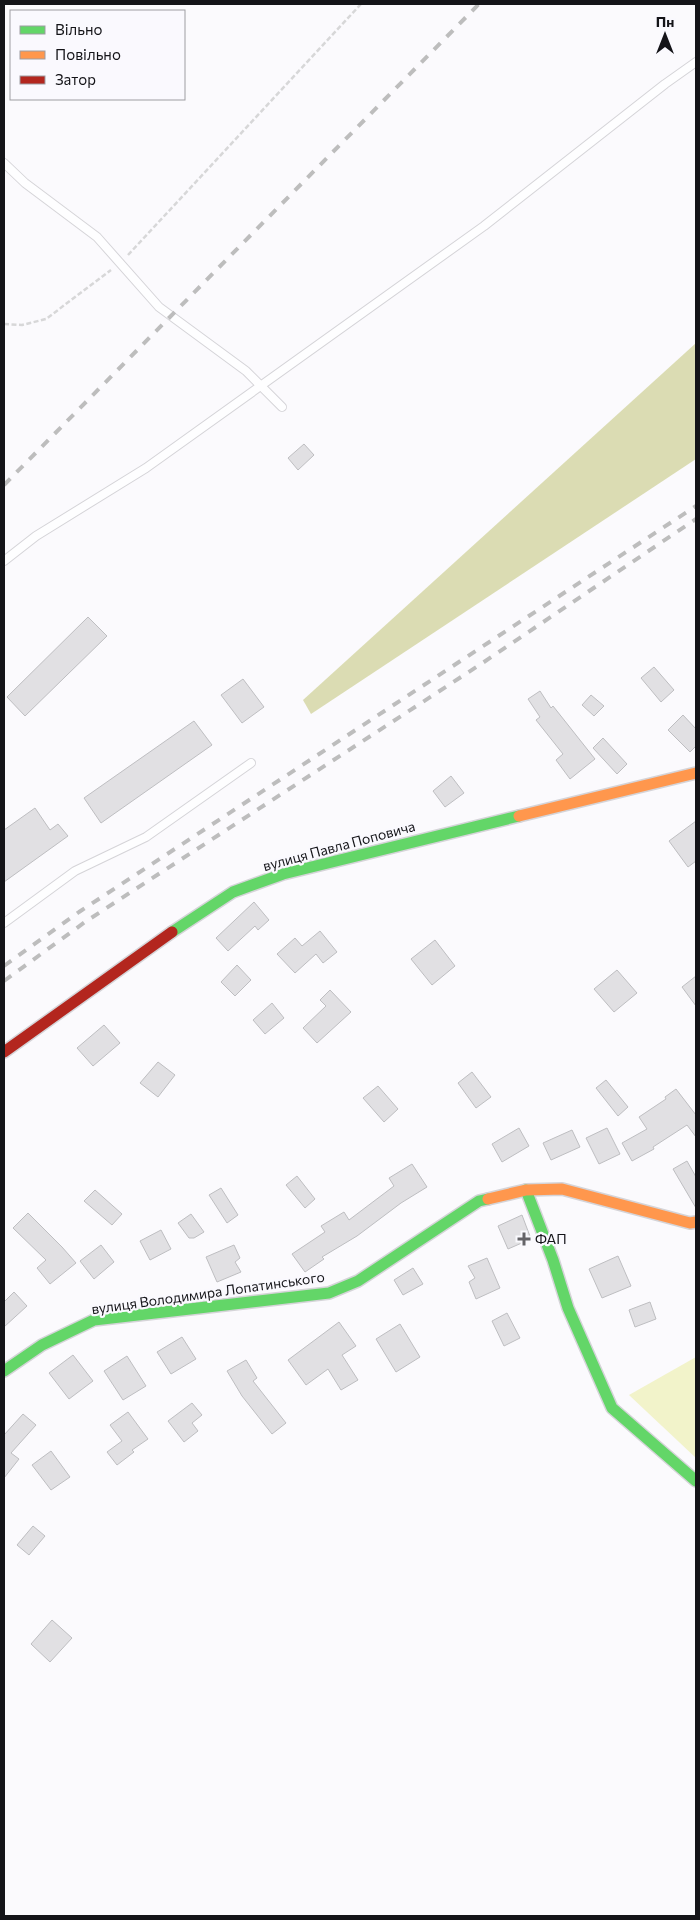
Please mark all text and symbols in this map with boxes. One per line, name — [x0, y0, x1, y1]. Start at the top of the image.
legend — [10, 10, 185, 100]
north arrow — [640, 10, 690, 60]
text: Пн — [656, 13, 674, 30]
text: Вільно — [55, 20, 102, 38]
text: Повільно — [55, 45, 121, 63]
text: Затор — [55, 70, 96, 88]
street label: вулиця Павла Поповича — [261, 817, 417, 874]
place label: ФАП — [535, 1230, 567, 1247]
marker: ФАП — [517, 1232, 531, 1246]
street label: вулиця Володимира Лопатинського — [90, 1268, 326, 1317]

